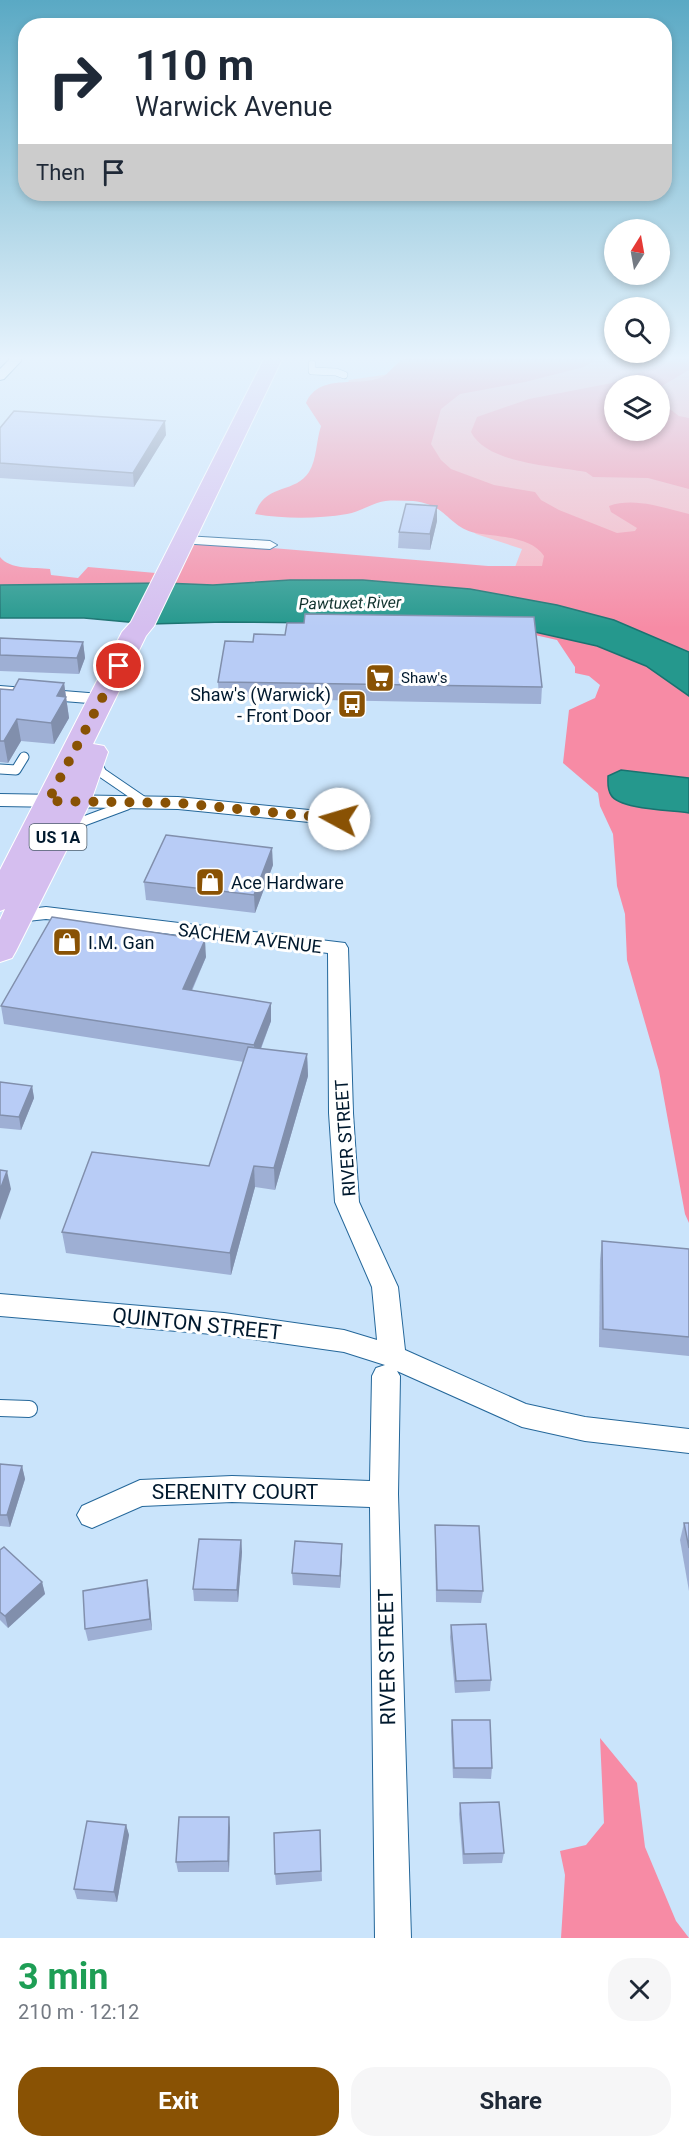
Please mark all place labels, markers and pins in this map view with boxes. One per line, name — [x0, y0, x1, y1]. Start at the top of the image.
pin — [93, 640, 144, 691]
supermarket icon: Shaw's — [364, 662, 396, 694]
place label: Shaw's — [401, 669, 447, 687]
place label: Shaw's (Warwick) - Front Door — [190, 684, 331, 726]
bus stop icon: Shaw's (Warwick) - Front Door — [336, 688, 368, 720]
shop icon: Ace Hardware — [194, 866, 226, 898]
place label: Ace Hardware — [231, 872, 344, 893]
shop icon: I.M. Gan — [51, 926, 83, 958]
place label: I.M. Gan — [88, 932, 155, 953]

